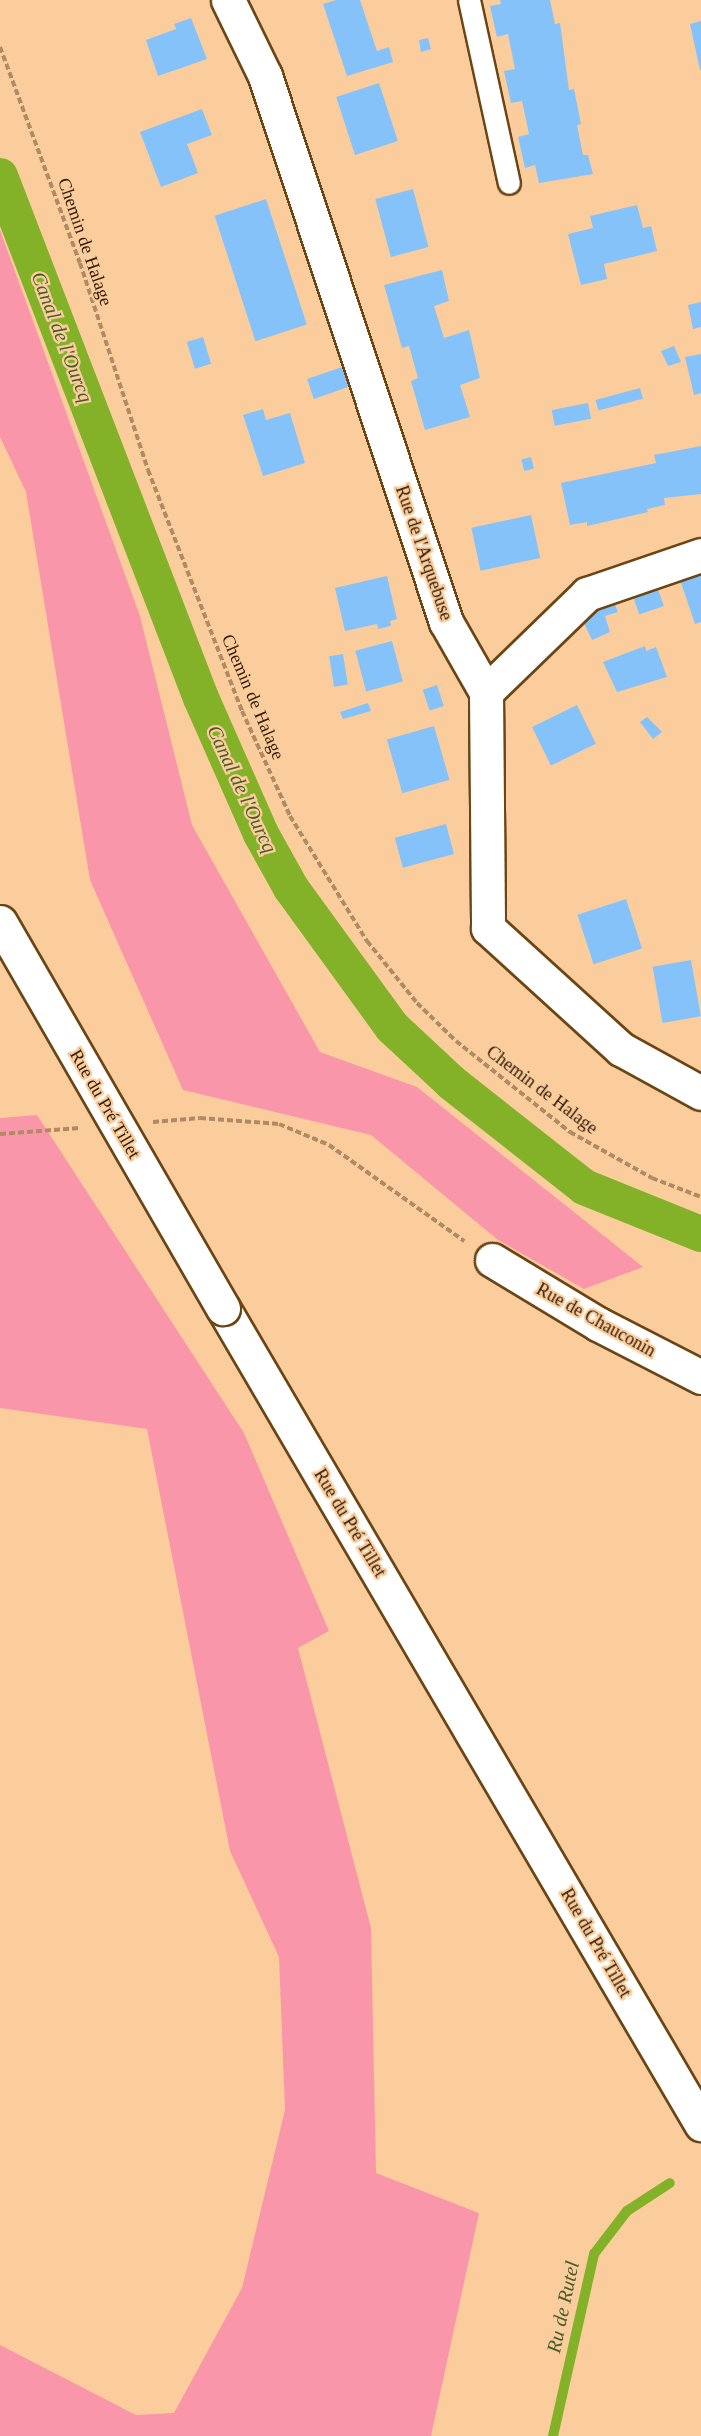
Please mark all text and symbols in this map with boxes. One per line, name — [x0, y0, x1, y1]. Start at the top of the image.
street label: Chemin de Halage — [53, 175, 117, 309]
water label: Canal de l'Ourcq — [26, 268, 98, 406]
street label: Rue de l'Arquebuse — [391, 483, 457, 623]
street label: Chemin de Halage — [217, 631, 289, 763]
water label: Canal de l'Ourcq — [202, 721, 282, 857]
street label: Chemin de Halage — [482, 1041, 602, 1139]
street label: Rue du Pré Tillet — [65, 1045, 145, 1163]
street label: Rue de Chauconin — [533, 1278, 659, 1362]
street label: Rue du Pré Tillet — [309, 1465, 391, 1581]
street label: Rue du Pré Tillet — [556, 1884, 636, 2002]
water label: Ru de Rutel — [542, 2259, 584, 2355]

